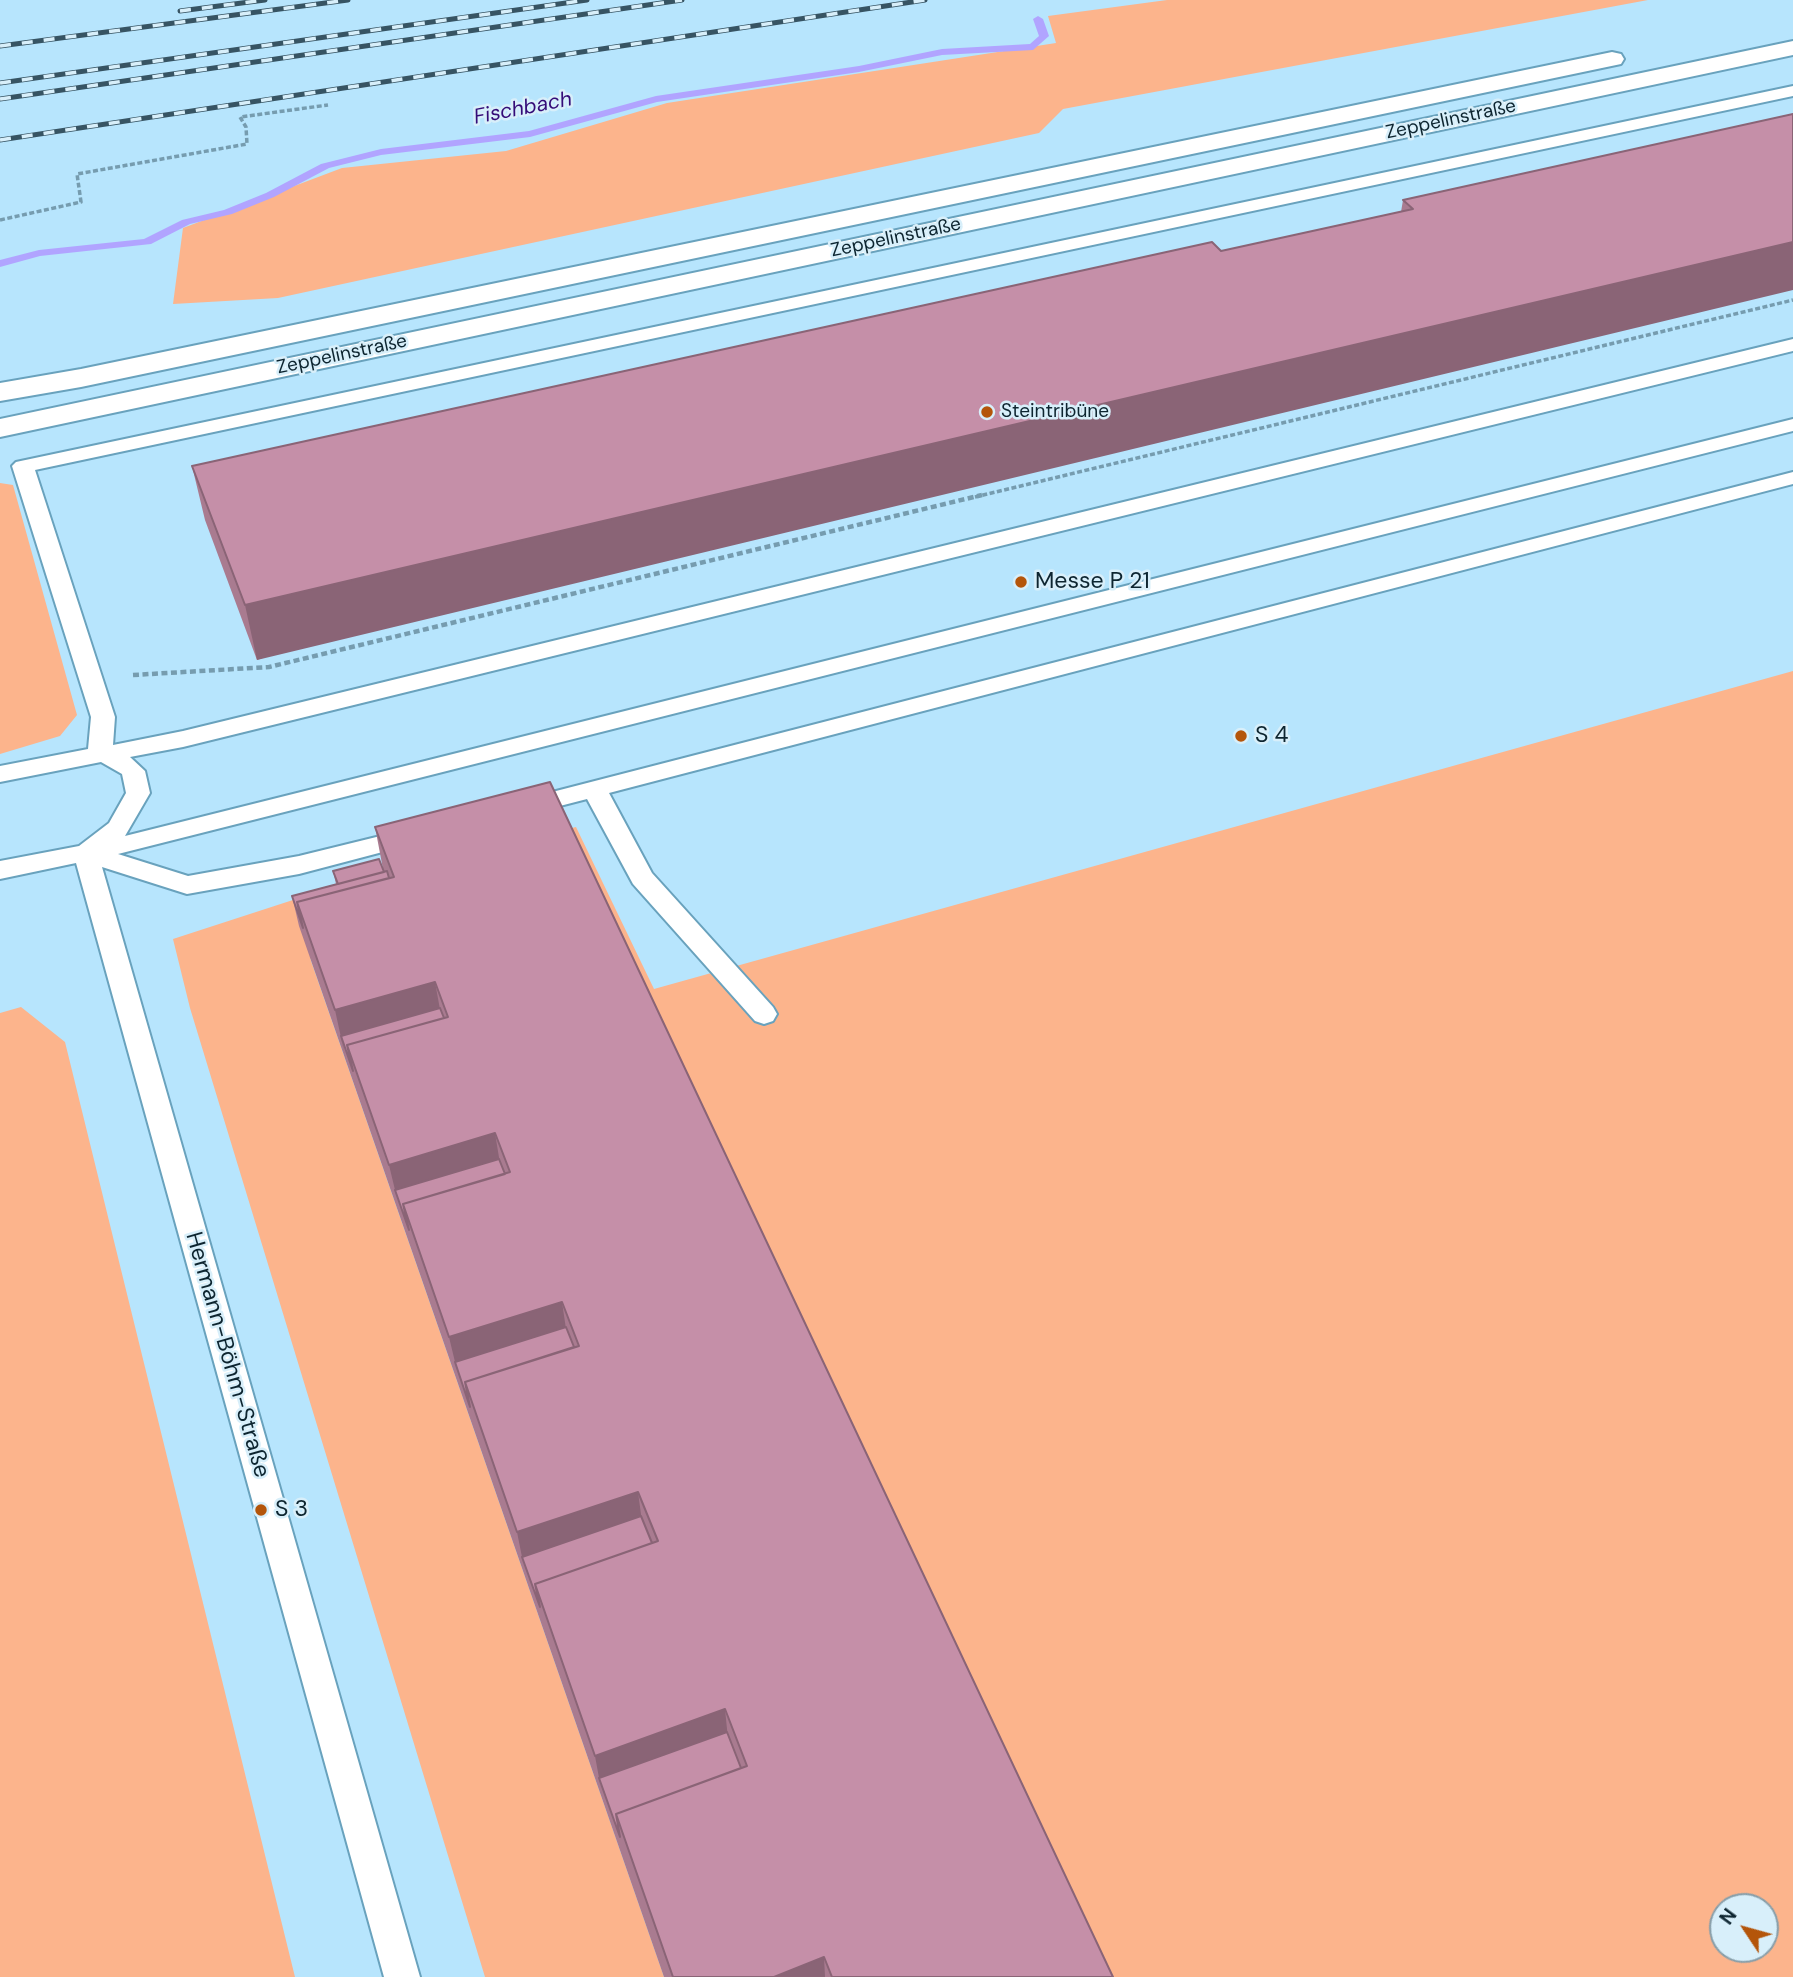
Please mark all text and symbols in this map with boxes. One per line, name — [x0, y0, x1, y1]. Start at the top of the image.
water label: Fischbach — [472, 87, 574, 131]
street label: Zeppelinstraße — [1384, 95, 1518, 145]
street label: Zeppelinstraße — [829, 213, 963, 263]
street label: Zeppelinstraße — [275, 330, 409, 380]
place label: Steintribüne — [1001, 401, 1109, 423]
marker: Steintribüne — [979, 404, 995, 420]
place label: Messe P 21 — [1035, 568, 1150, 596]
marker: Messe P 21 — [1013, 574, 1029, 590]
place label: S 4 — [1255, 722, 1288, 750]
marker: S 4 — [1233, 728, 1249, 744]
street label: Hermann-Böhm-Straße — [179, 1229, 275, 1481]
place label: S 3 — [275, 1496, 308, 1524]
marker: S 3 — [253, 1502, 269, 1518]
north arrow — [1709, 1893, 1779, 1963]
text: N — [1714, 1904, 1742, 1929]

